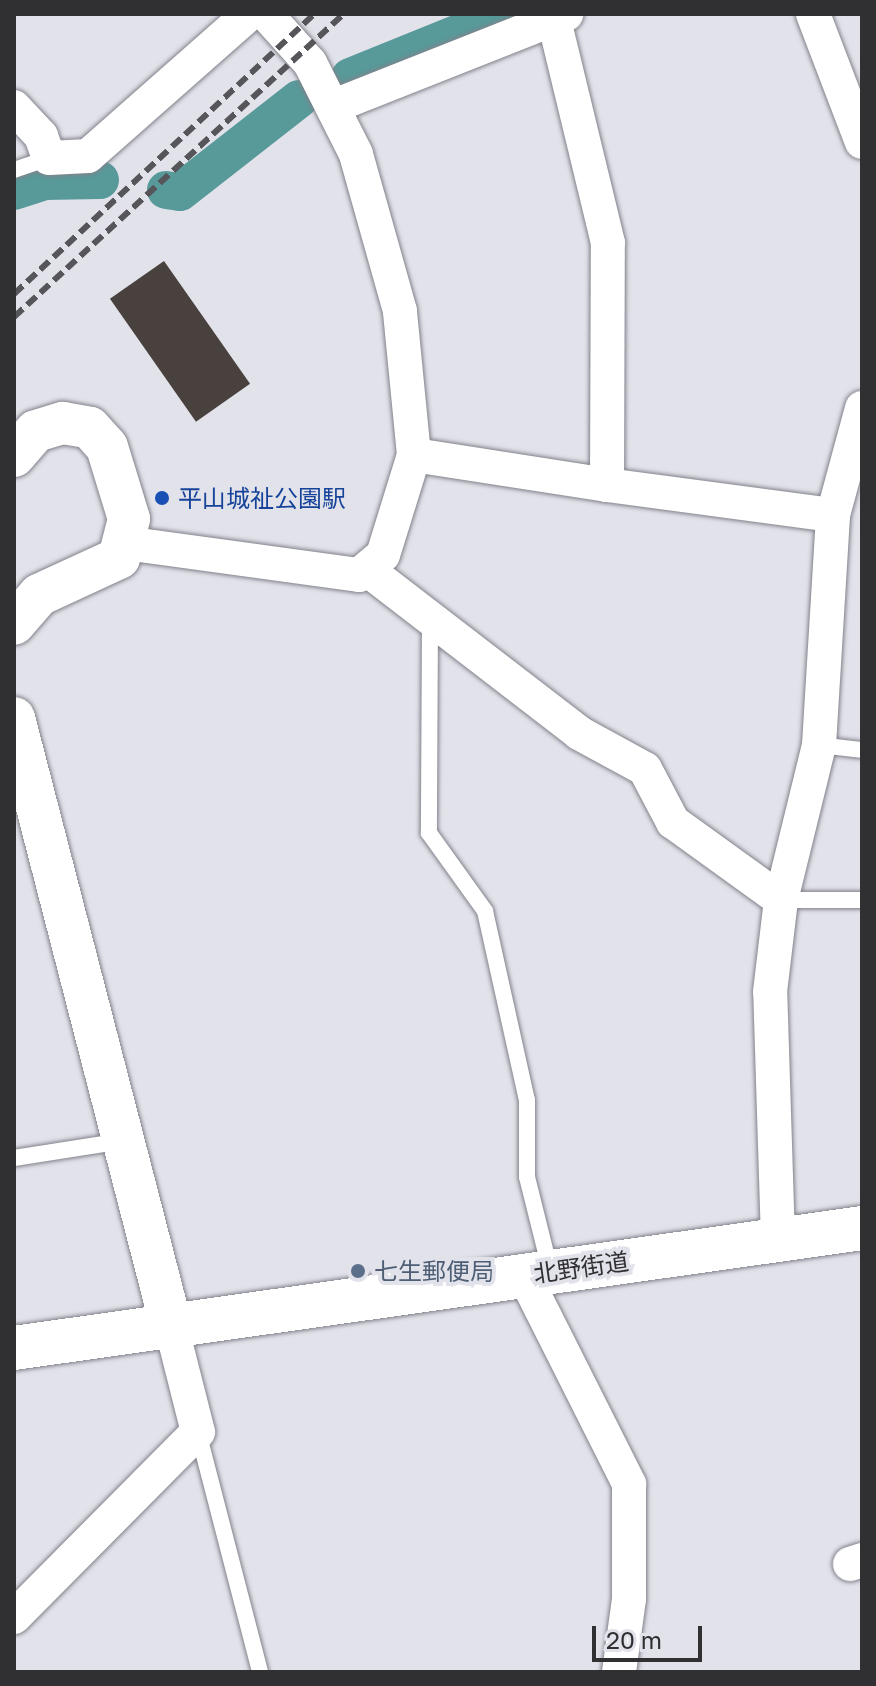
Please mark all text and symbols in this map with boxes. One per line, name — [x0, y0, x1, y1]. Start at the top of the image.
place label: 平山城祉公園駅 — [178, 484, 346, 512]
marker: 平山城祉公園駅 — [153, 489, 171, 507]
street label: 北野街道 — [531, 1246, 631, 1288]
place label: 七生郵便局 — [374, 1257, 494, 1285]
marker: 七生郵便局 — [349, 1262, 367, 1280]
scale bar — [596, 1610, 706, 1660]
text: 20 m — [606, 1625, 662, 1654]

